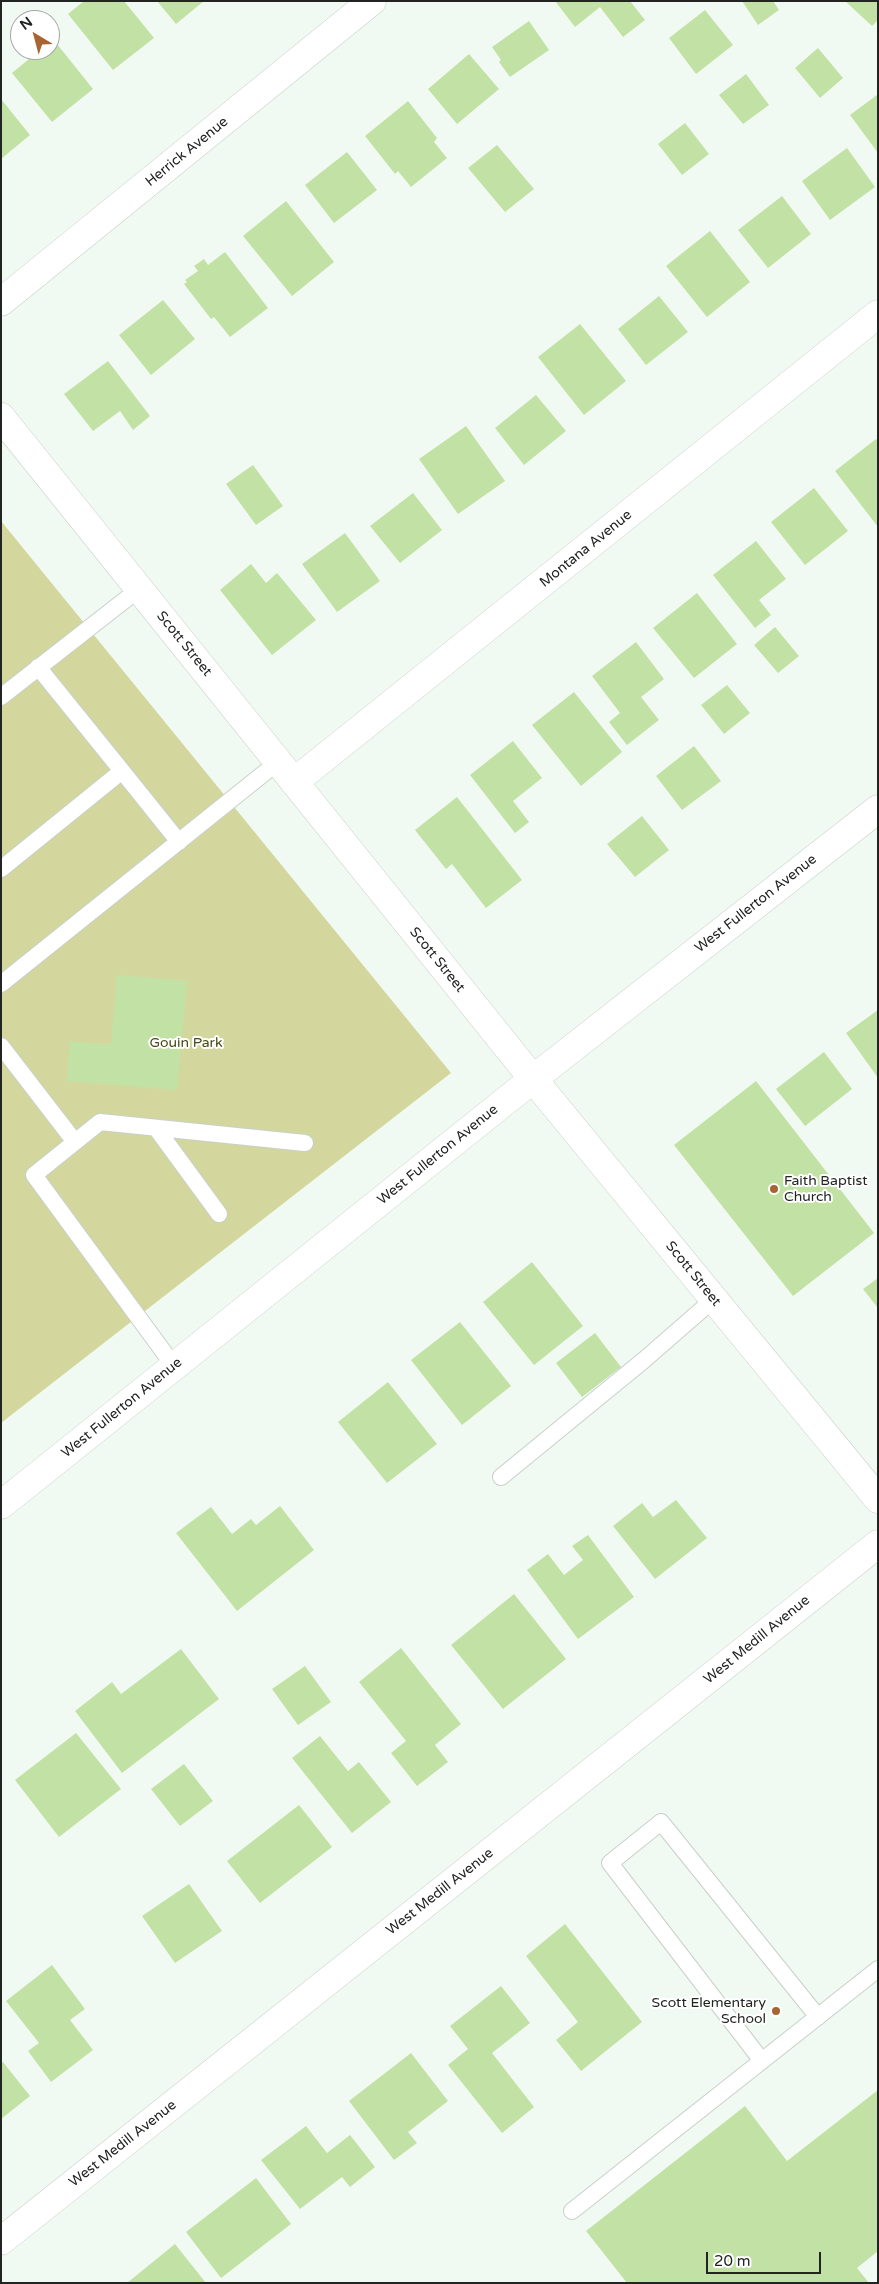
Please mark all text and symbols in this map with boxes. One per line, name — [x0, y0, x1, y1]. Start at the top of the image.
north arrow — [10, 10, 60, 60]
text: N — [17, 13, 36, 34]
street label: Herrick Avenue — [142, 114, 232, 190]
street label: Montana Avenue — [537, 507, 635, 591]
street label: Scott Street — [153, 608, 215, 680]
street label: West Fullerton Avenue — [692, 851, 820, 957]
street label: Scott Street — [406, 924, 468, 996]
park label: Gouin Park — [149, 1035, 223, 1051]
street label: West Fullerton Avenue — [374, 1101, 502, 1209]
place label: Faith Baptist Church — [784, 1173, 868, 1206]
marker: Faith Baptist Church — [768, 1183, 780, 1195]
street label: Scott Street — [662, 1238, 724, 1310]
street label: West Fullerton Avenue — [58, 1354, 186, 1462]
street label: West Medill Avenue — [701, 1592, 813, 1688]
street label: West Medill Avenue — [383, 1845, 497, 1939]
place label: Scott Elementary School — [652, 1995, 766, 2028]
marker: Scott Elementary School — [770, 2005, 782, 2017]
street label: West Medill Avenue — [66, 2097, 180, 2191]
scale bar — [709, 2242, 824, 2274]
text: 20 m — [714, 2252, 751, 2270]

